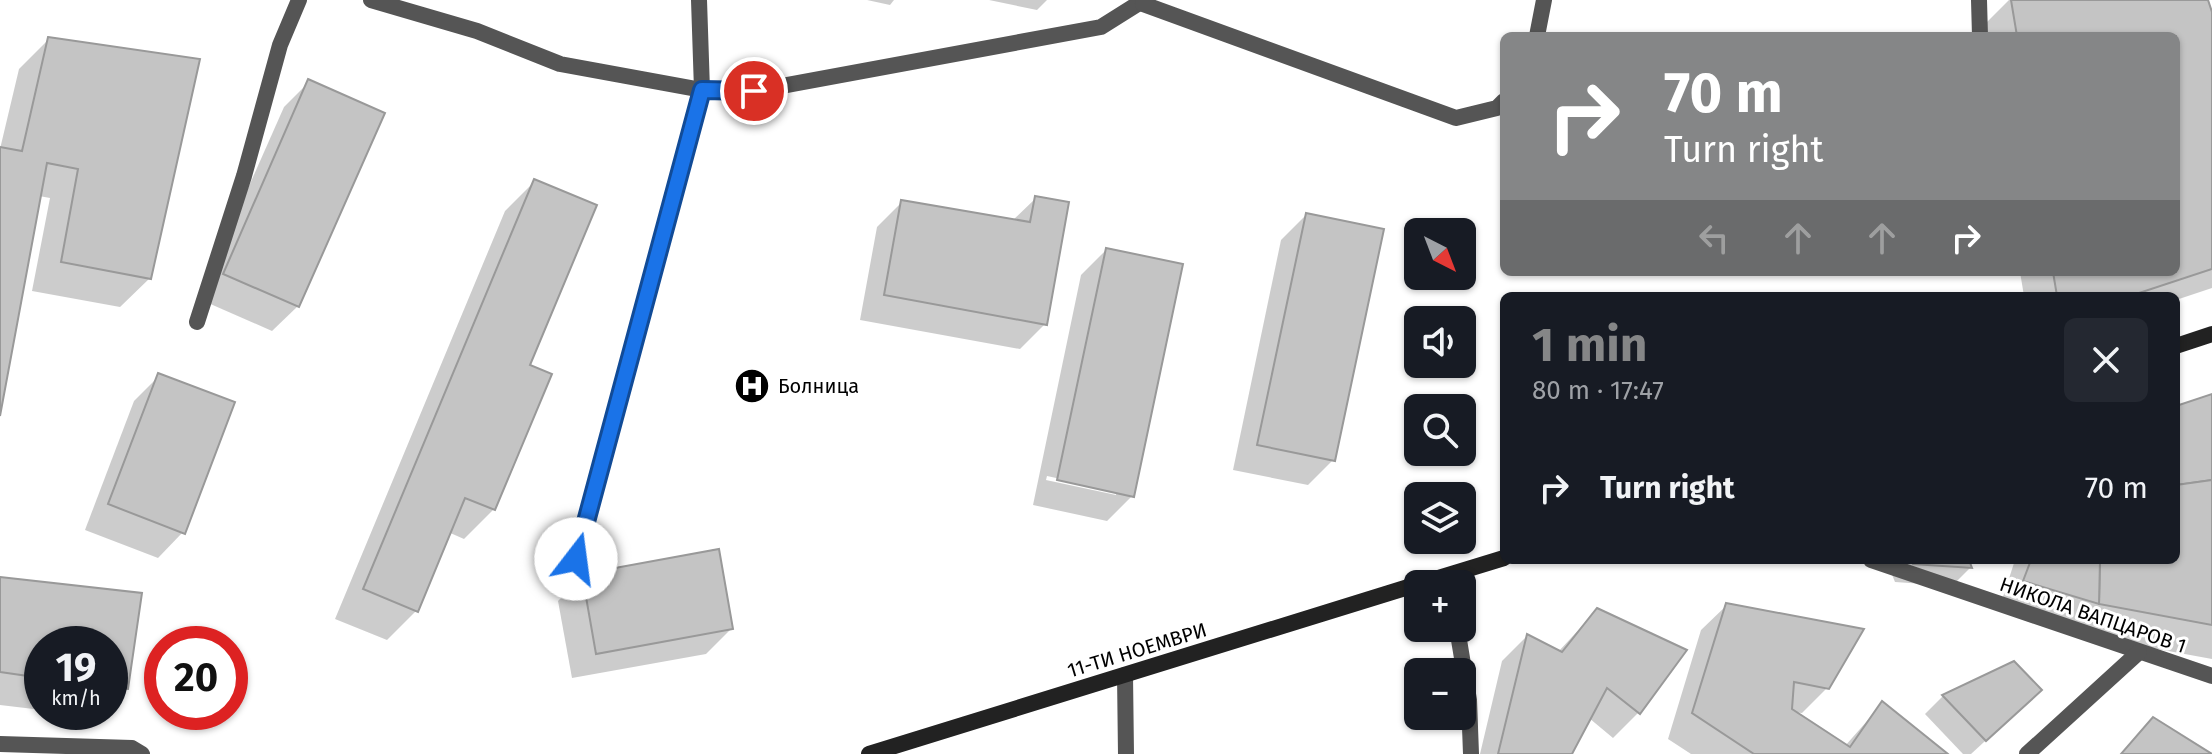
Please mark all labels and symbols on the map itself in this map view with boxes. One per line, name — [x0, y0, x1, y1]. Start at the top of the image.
pin — [720, 57, 788, 125]
north arrow — [1404, 218, 1476, 290]
hospital icon: Болница — [733, 367, 771, 405]
place label: Болница — [778, 374, 859, 398]
position arrow — [534, 517, 618, 601]
street label: НИКОЛА ВАПЦАРОВ 1 — [1997, 572, 2189, 658]
street label: 11-ТИ НОЕМВРИ — [1064, 617, 1210, 683]
speed limit sign: 20 — [144, 626, 248, 730]

